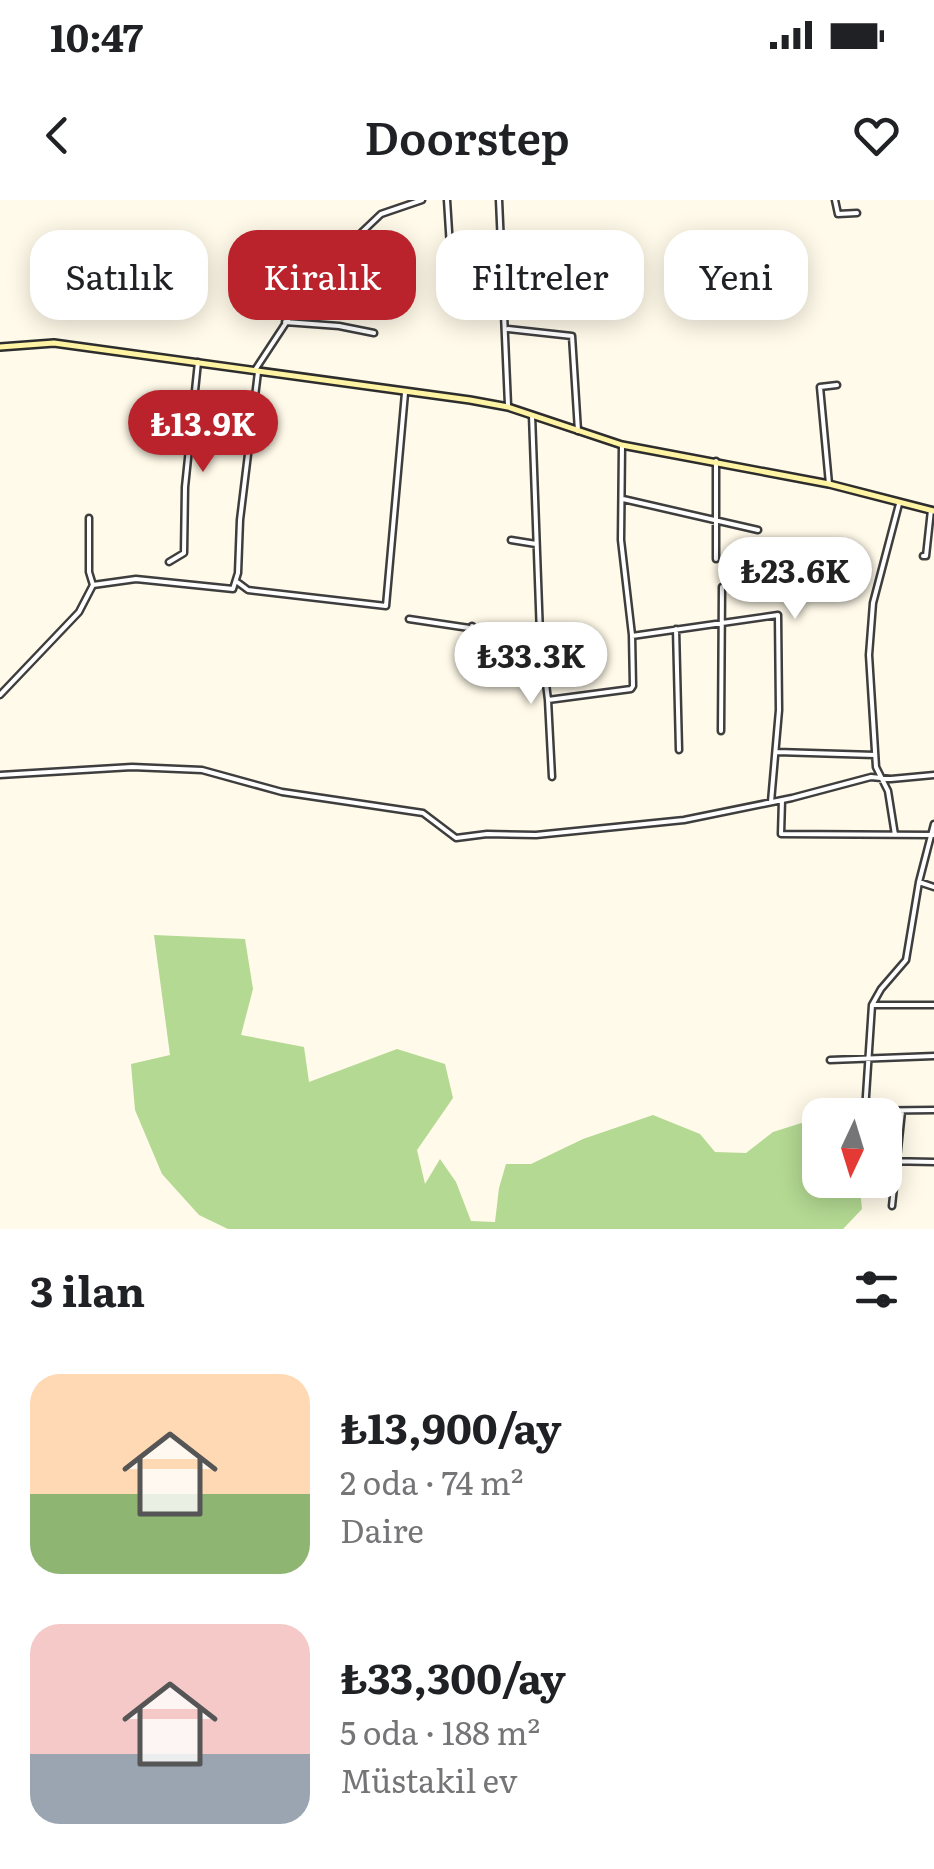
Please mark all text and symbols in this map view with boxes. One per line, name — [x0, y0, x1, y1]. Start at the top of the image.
text: 10:47 — [50, 7, 143, 64]
text: Doorstep — [364, 102, 570, 169]
icon: back — [30, 108, 85, 163]
icon: heart — [849, 108, 904, 163]
chip: Satılık — [30, 230, 208, 320]
chip: Kiralık — [228, 230, 416, 320]
chip: Filtreler — [436, 230, 644, 320]
chip: Yeni — [664, 230, 808, 320]
pin: ₺13.9K — [122, 390, 284, 475]
text: ₺13.9K — [150, 398, 256, 446]
pin: ₺23.6K — [714, 537, 876, 622]
text: ₺23.6K — [740, 545, 850, 593]
pin: ₺33.3K — [450, 622, 612, 707]
text: ₺33.3K — [476, 630, 586, 678]
north arrow — [802, 1098, 902, 1198]
map controls — [802, 1098, 902, 1198]
text: 3 ilan — [30, 1258, 145, 1320]
icon: filters — [849, 1262, 904, 1317]
text: ₺13,900/ay — [340, 1395, 561, 1457]
icon: home — [110, 1414, 230, 1534]
text: 2 oda · 74 m² — [340, 1457, 523, 1505]
text: Daire — [340, 1505, 424, 1553]
text: ₺33,300/ay — [340, 1645, 566, 1707]
icon: home — [110, 1664, 230, 1784]
text: 5 oda · 188 m² — [340, 1707, 540, 1755]
text: Müstakil ev — [340, 1755, 518, 1803]

